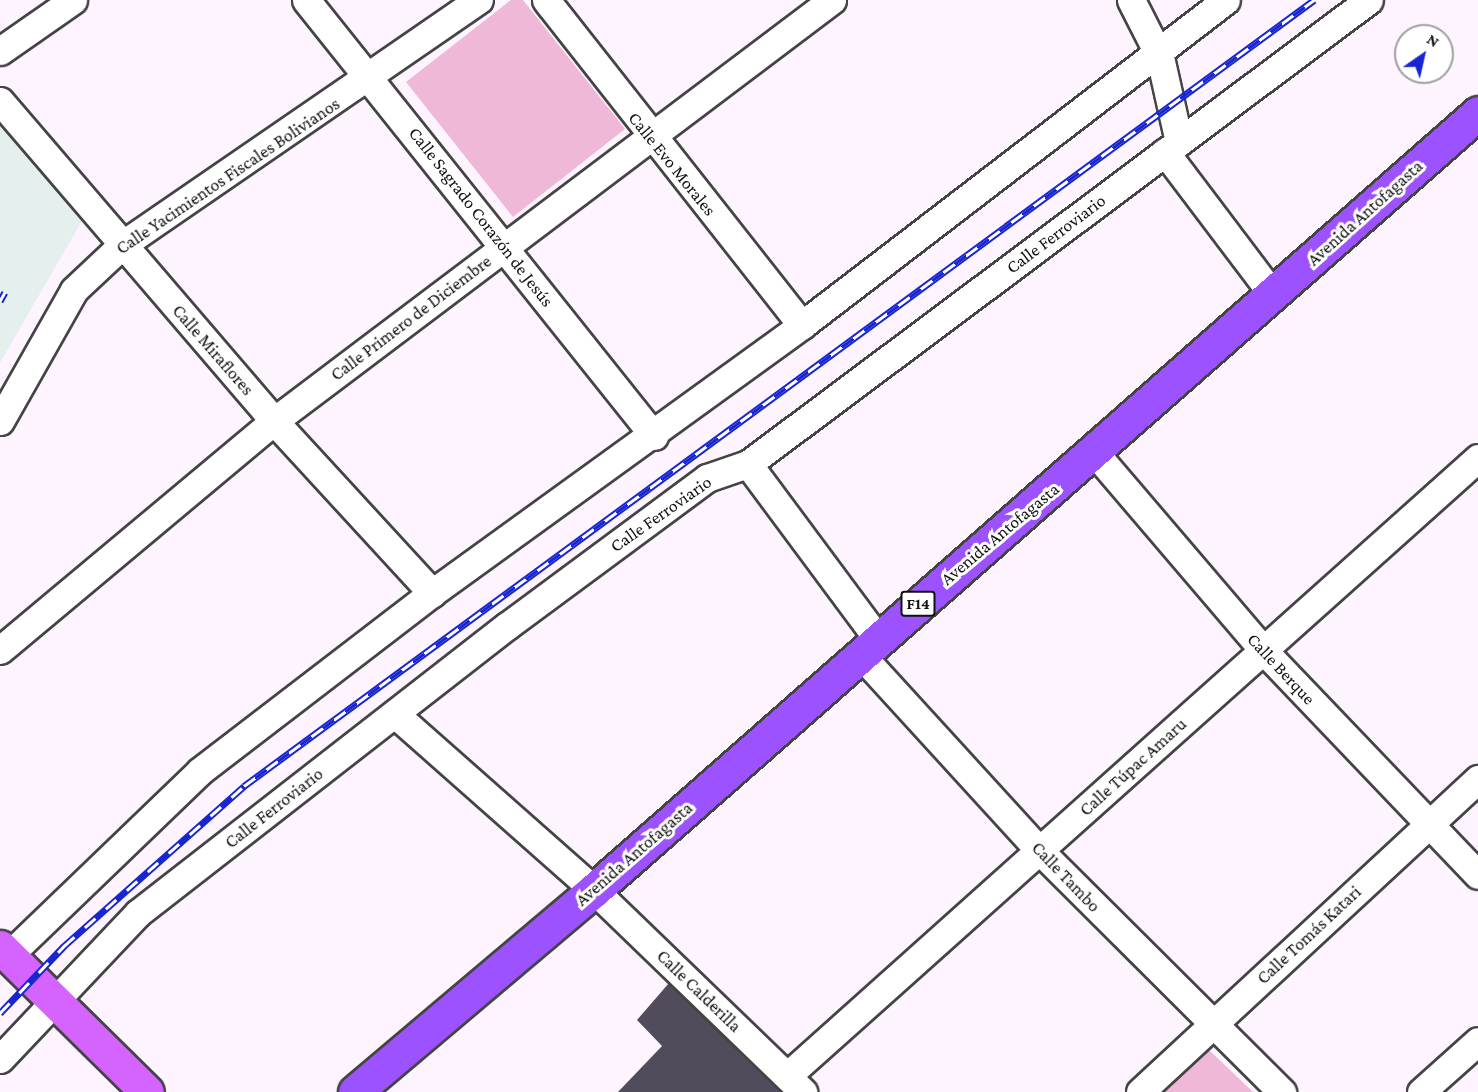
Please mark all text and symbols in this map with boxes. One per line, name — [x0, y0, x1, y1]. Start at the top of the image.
north arrow — [1394, 24, 1454, 84]
text: N — [1424, 30, 1443, 50]
street label: Calle Yacimientos Fiscales Bolivianos — [112, 93, 344, 259]
street label: Calle Evo Morales — [624, 108, 720, 220]
street label: Calle Sagrado Corazón de Jesús — [404, 123, 558, 311]
street label: Avenida Antofagasta — [1303, 155, 1427, 271]
street label: Calle Ferroviario — [1002, 190, 1110, 278]
street label: Calle Primero de Diciembre — [326, 251, 496, 385]
street label: Calle Miraflores — [168, 300, 258, 400]
street label: Calle Ferroviario — [606, 471, 716, 557]
street label: Avenida Antofagasta — [936, 478, 1064, 590]
road number: F14 — [900, 591, 936, 617]
street label: Calle Berque — [1242, 629, 1320, 709]
street label: Calle Túpac Amaru — [1075, 713, 1191, 821]
street label: Calle Ferroviario — [221, 763, 327, 853]
street label: Avenida Antofagasta — [571, 797, 697, 911]
street label: Calle Tambo — [1027, 837, 1105, 917]
street label: Calle Tomás Katari — [1252, 881, 1366, 989]
street label: Calle Calderilla — [652, 945, 746, 1037]

